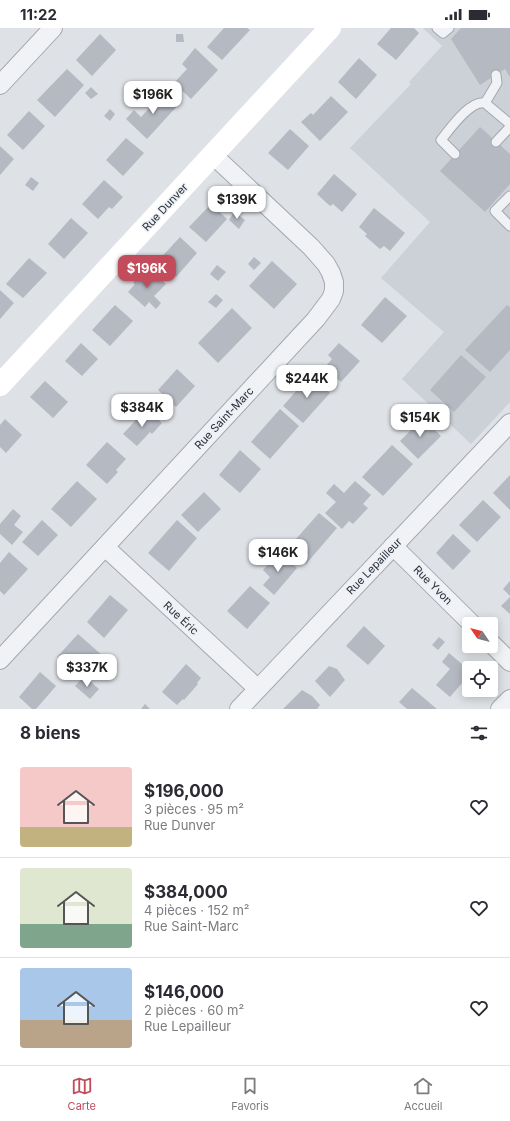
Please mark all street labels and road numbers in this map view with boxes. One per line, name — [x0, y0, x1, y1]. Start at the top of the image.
street label: Rue Dunver — [139, 180, 191, 234]
street label: Rue Saint-Marc — [191, 384, 257, 452]
street label: Rue Lepailleur — [343, 535, 405, 597]
street label: Rue Yvon — [411, 563, 455, 607]
street label: Rue Éric — [161, 598, 201, 638]

